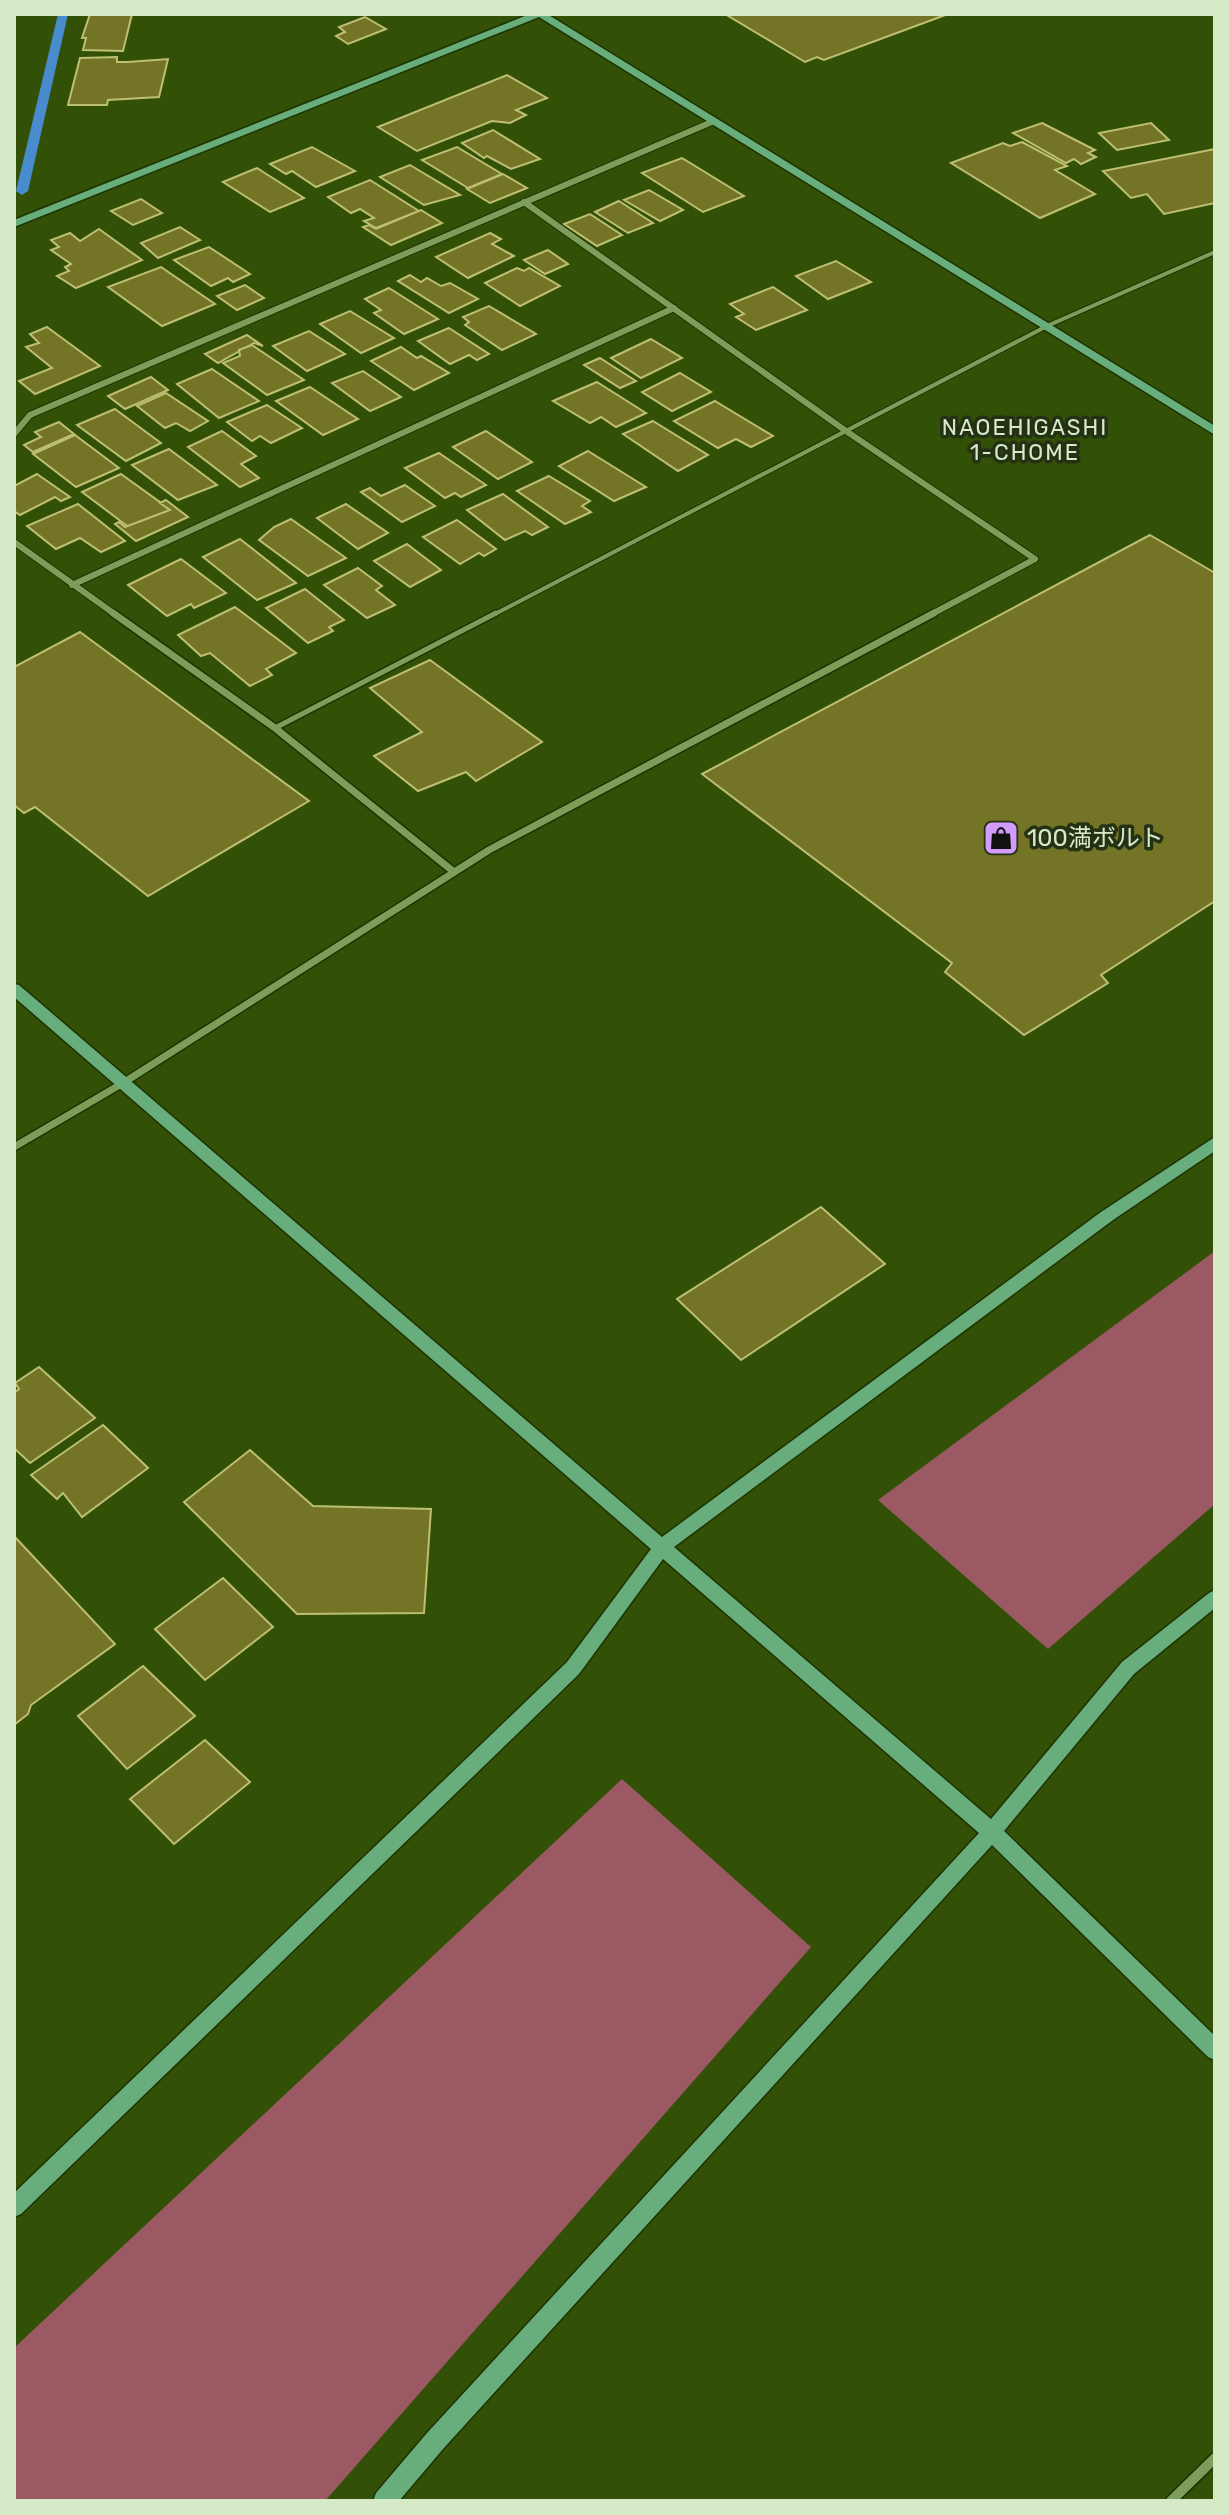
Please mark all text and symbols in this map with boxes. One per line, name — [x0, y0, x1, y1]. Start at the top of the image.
district label: NAOEHIGASHI 1-CHOME — [942, 414, 1108, 466]
shop icon: 100満ボルト — [982, 819, 1020, 857]
place label: 100満ボルト — [1027, 824, 1164, 852]

